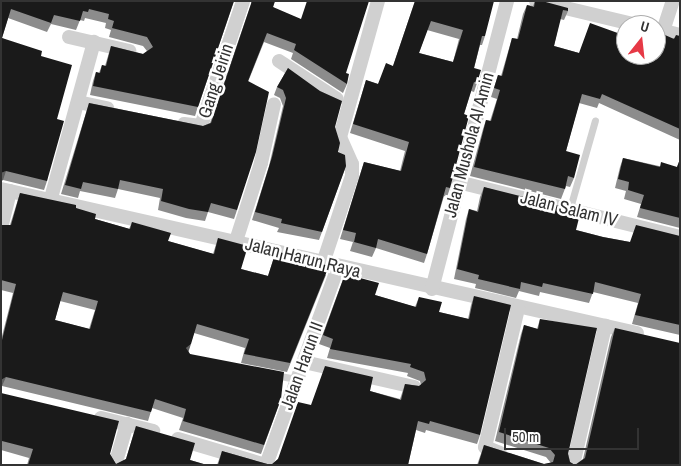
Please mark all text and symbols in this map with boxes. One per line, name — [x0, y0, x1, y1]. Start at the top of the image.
north arrow — [616, 15, 666, 65]
text: U — [638, 17, 651, 36]
street label: Gang Jeirin — [194, 41, 238, 121]
street label: Jalan Mushola Al Amin — [439, 69, 499, 221]
street label: Jalan Salam IV — [518, 187, 620, 231]
street label: Jalan Harun Raya — [243, 233, 363, 283]
street label: Jalan Harun II — [276, 319, 328, 413]
scale bar — [506, 418, 641, 450]
text: 50 m — [512, 426, 539, 447]

